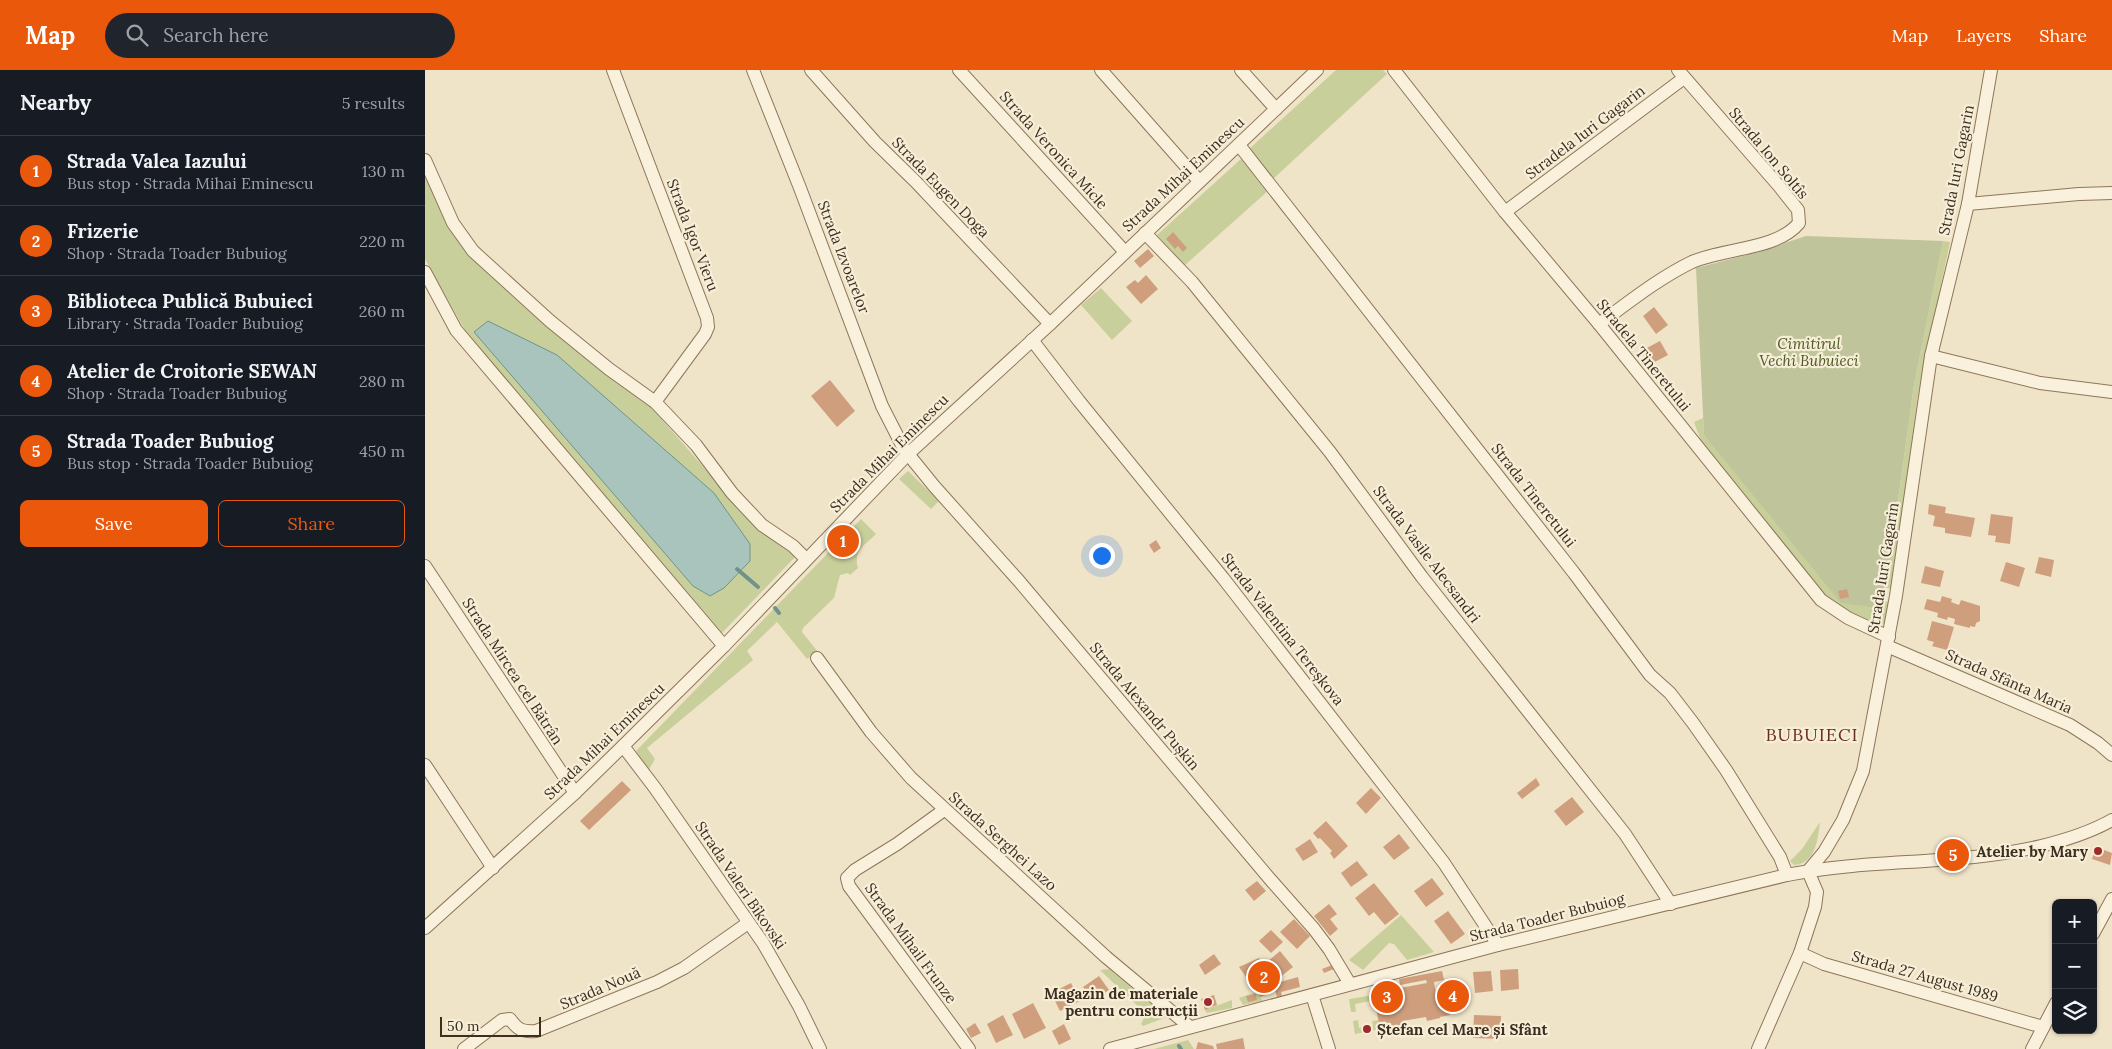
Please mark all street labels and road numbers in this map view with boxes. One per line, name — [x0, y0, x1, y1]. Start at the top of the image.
street label: Stradela Iuri Gagarin — [1522, 81, 1648, 183]
street label: Strada Veronica Micle — [996, 87, 1112, 213]
street label: Strada Ion Soltîs — [1725, 103, 1813, 203]
street label: Strada Iuri Gagarin — [1934, 103, 1978, 237]
street label: Strada Mihai Eminescu — [1118, 112, 1248, 236]
street label: Strada Eugen Doga — [888, 133, 994, 241]
street label: Strada Igor Vieru — [663, 176, 723, 294]
street label: Strada Izvoarelor — [814, 198, 874, 317]
street label: Stradela Tineretului — [1593, 295, 1695, 415]
street label: Strada Mihai Eminescu — [826, 390, 952, 516]
street label: Strada Tineretului — [1488, 439, 1580, 551]
street label: Strada Vasile Alecsandri — [1369, 482, 1485, 626]
street label: Strada Iuri Gagarin — [1863, 501, 1903, 635]
street label: Strada Valentina Tereșkova — [1217, 549, 1349, 709]
street label: Strada Mircea cel Bătrân — [458, 594, 568, 748]
street label: Strada Alexandr Pușkin — [1086, 638, 1204, 774]
street label: Strada Sfânta Maria — [1943, 645, 2076, 718]
street label: Strada Mihai Eminescu — [540, 679, 668, 803]
street label: Strada Serghei Lazo — [945, 787, 1061, 895]
street label: Strada Valeri Bîkovski — [691, 818, 791, 952]
street label: Strada Mihail Frunze — [861, 879, 961, 1007]
street label: Strada Toader Bubuiog — [1468, 888, 1627, 945]
street label: Strada 27 August 1989 — [1850, 946, 2000, 1006]
street label: Strada Nouă — [557, 962, 643, 1014]

